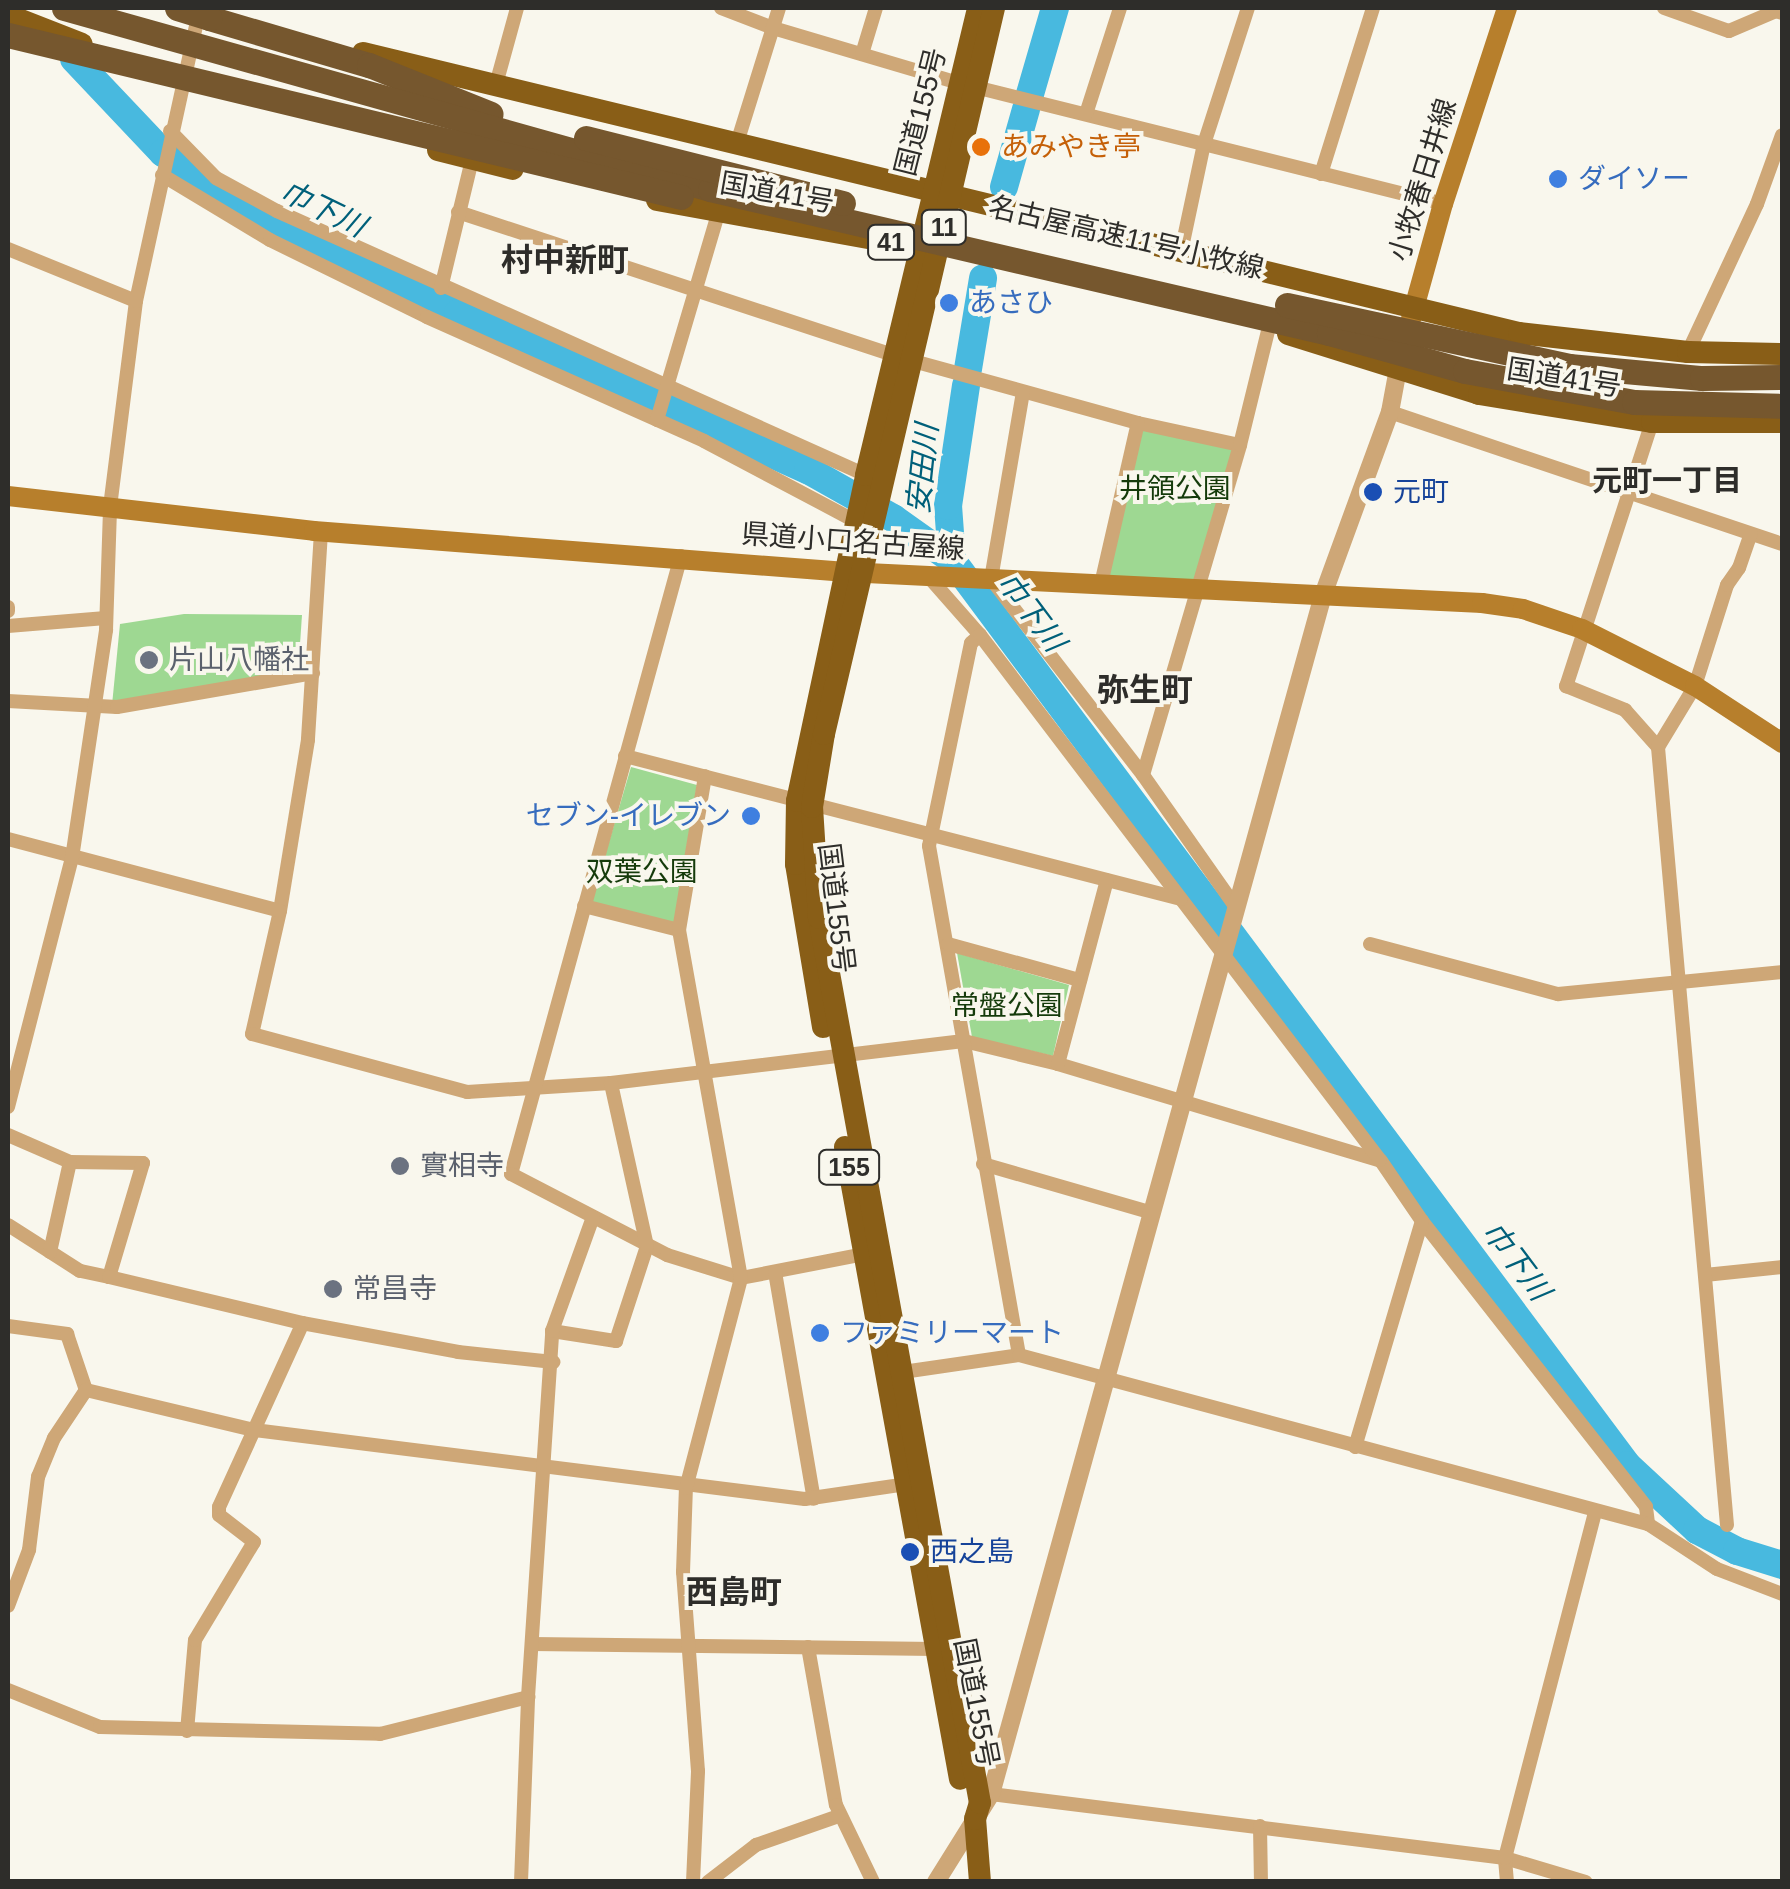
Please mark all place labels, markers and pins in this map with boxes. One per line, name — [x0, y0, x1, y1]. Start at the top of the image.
place label: あみやき亭 — [1001, 130, 1141, 164]
marker: あみやき亭 — [970, 136, 992, 158]
place label: ダイソー — [1578, 162, 1690, 196]
marker: ダイソー — [1547, 168, 1569, 190]
place label: あさひ — [969, 286, 1053, 320]
marker: あさひ — [938, 292, 960, 314]
place label: 元町 — [1393, 475, 1449, 509]
marker: 元町 — [1362, 481, 1384, 503]
place label: 片山八幡社 — [169, 643, 309, 677]
marker: 片山八幡社 — [138, 649, 160, 671]
place label: セブン-イレブン — [526, 799, 731, 833]
marker: セブン-イレブン — [740, 805, 762, 827]
place label: 實相寺 — [420, 1149, 504, 1183]
marker: 實相寺 — [389, 1155, 411, 1177]
place label: 常昌寺 — [353, 1272, 437, 1306]
marker: 常昌寺 — [322, 1278, 344, 1300]
place label: ファミリーマート — [840, 1316, 1064, 1350]
marker: ファミリーマート — [809, 1322, 831, 1344]
place label: 西之島 — [930, 1535, 1014, 1569]
marker: 西之島 — [899, 1541, 921, 1563]

